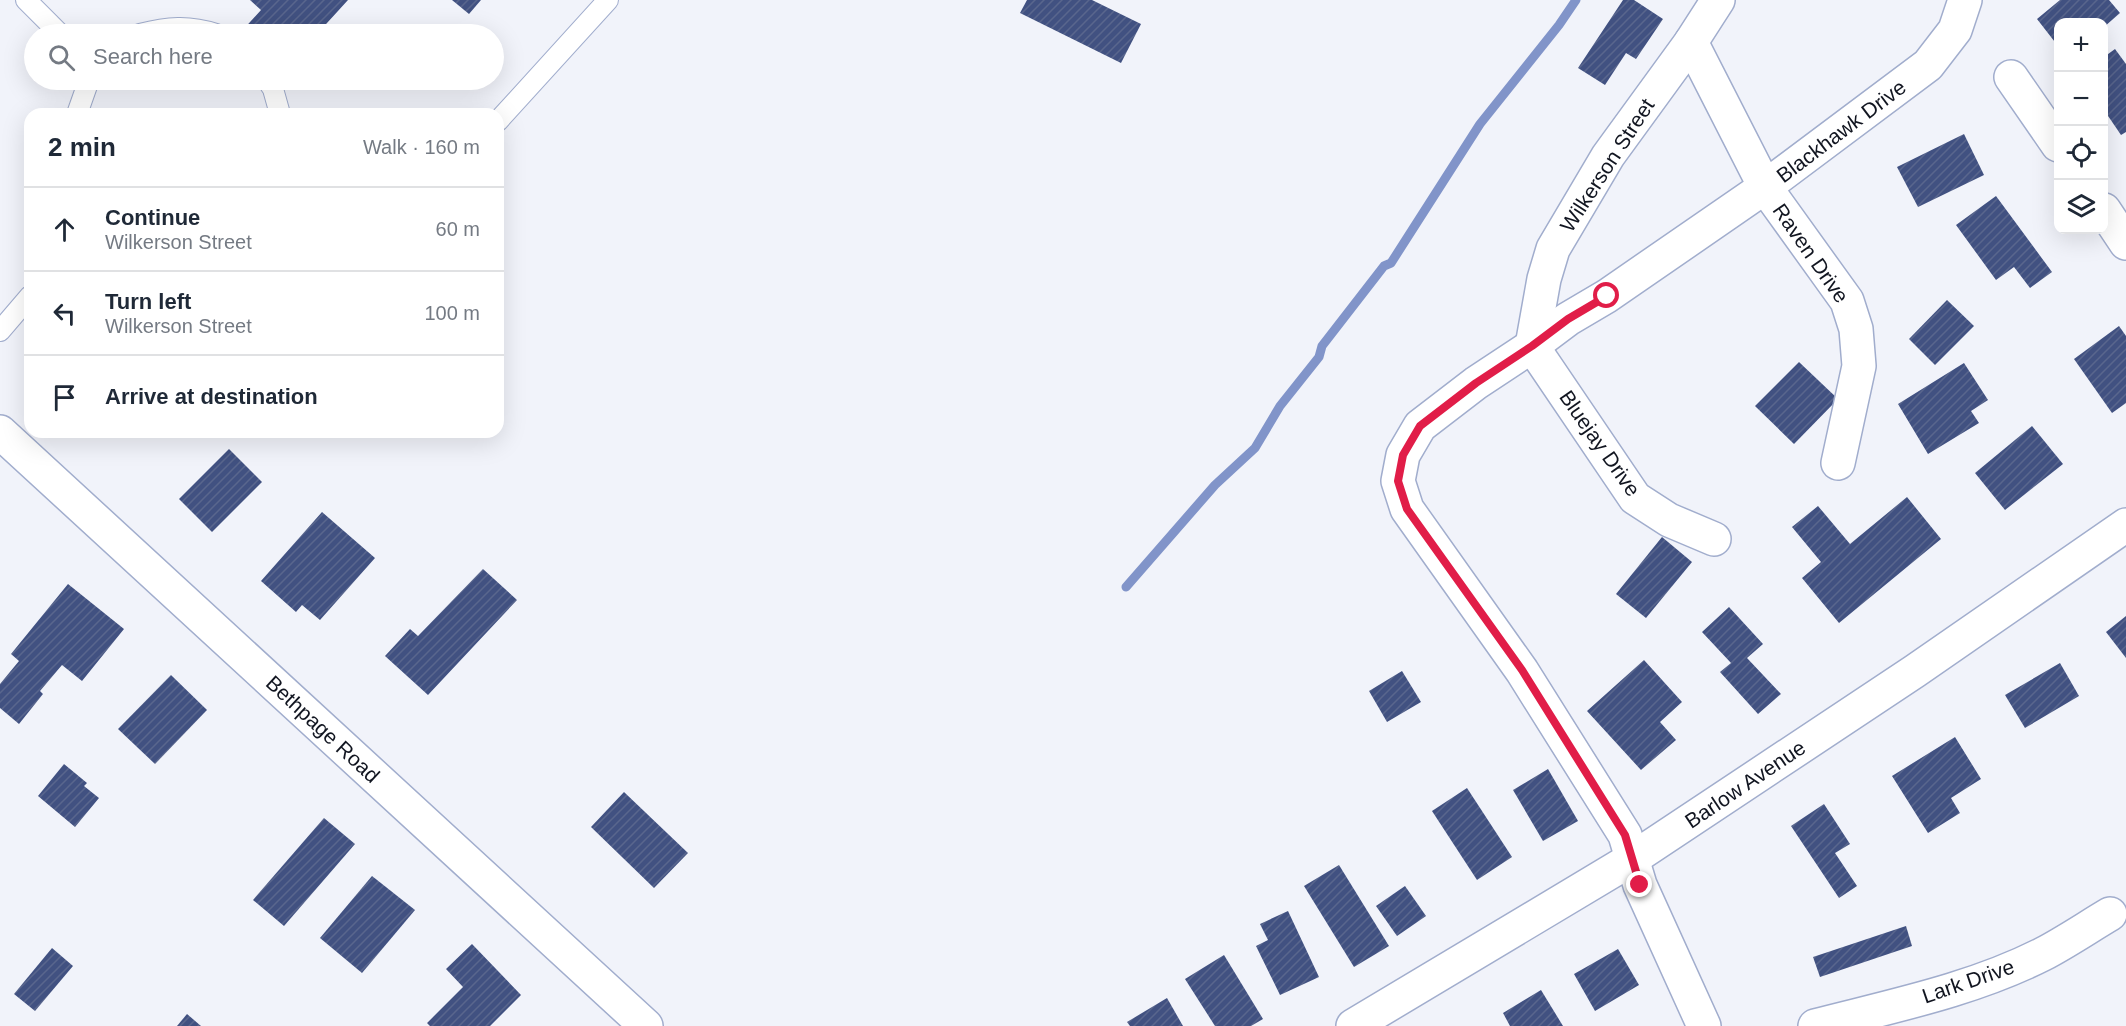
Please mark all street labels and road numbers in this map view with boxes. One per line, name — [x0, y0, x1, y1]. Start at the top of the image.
street label: Blackhawk Drive — [1772, 75, 1910, 187]
street label: Wilkerson Street — [1555, 94, 1659, 236]
street label: Raven Drive — [1768, 199, 1854, 307]
street label: Bluejay Drive — [1555, 386, 1645, 500]
street label: Bethpage Road — [262, 671, 384, 787]
street label: Barlow Avenue — [1681, 735, 1809, 833]
street label: Lark Drive — [1919, 955, 2017, 1007]

